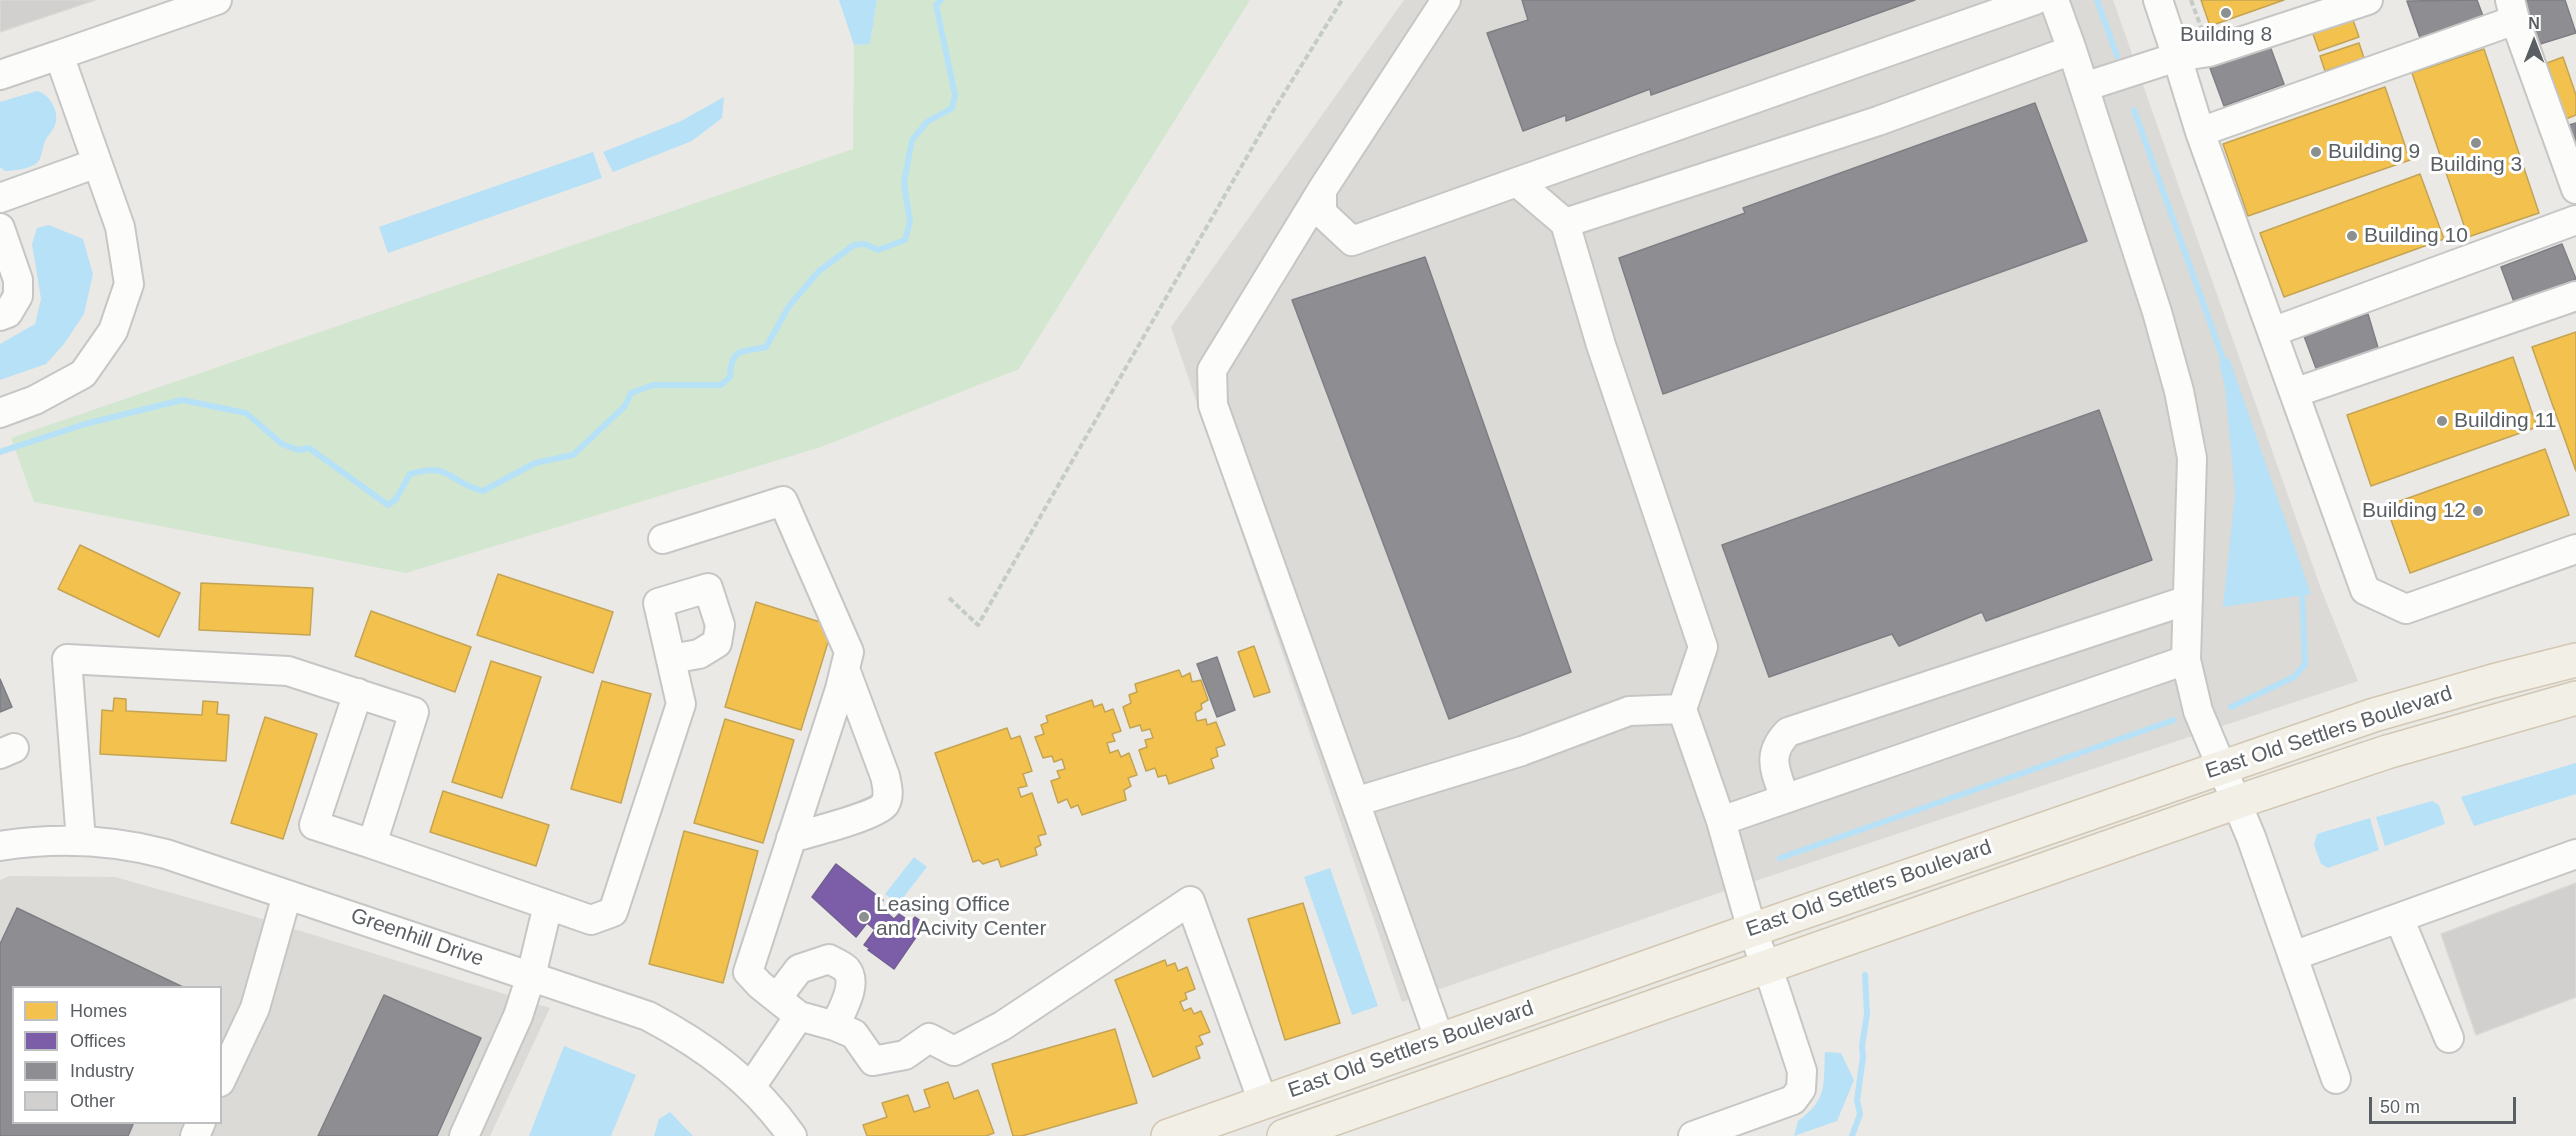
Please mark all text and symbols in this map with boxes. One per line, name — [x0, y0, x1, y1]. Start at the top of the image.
marker: Building 8 — [2219, 6, 2233, 20]
north arrow — [2504, 12, 2564, 72]
text: N — [2528, 15, 2540, 32]
place label: Building 8 — [2180, 22, 2272, 48]
marker: Building 3 — [2469, 136, 2483, 150]
place label: Building 9 — [2328, 139, 2420, 165]
marker: Building 9 — [2309, 145, 2323, 159]
place label: Building 3 — [2430, 152, 2522, 178]
place label: Building 10 — [2364, 223, 2468, 249]
marker: Building 10 — [2345, 229, 2359, 243]
place label: Building 11 — [2454, 408, 2556, 434]
marker: Building 11 — [2435, 414, 2449, 428]
place label: Building 12 — [2362, 498, 2466, 524]
marker: Building 12 — [2471, 504, 2485, 518]
street label: East Old Settlers Boulevard — [2202, 681, 2456, 785]
street label: East Old Settlers Boulevard — [1743, 835, 1995, 943]
place label: Leasing Office and Acivity Center — [876, 892, 1046, 942]
street label: Greenhill Drive — [347, 903, 487, 973]
marker: Leasing Office and Acivity Center — [857, 910, 871, 924]
legend — [12, 986, 222, 1124]
street label: East Old Settlers Boulevard — [1285, 996, 1537, 1104]
text: Homes — [70, 1001, 127, 1021]
text: Offices — [70, 1031, 126, 1051]
text: Industry — [70, 1061, 134, 1081]
scale bar — [2372, 1085, 2519, 1123]
text: Other — [70, 1091, 115, 1111]
text: 50 m — [2380, 1097, 2420, 1117]

